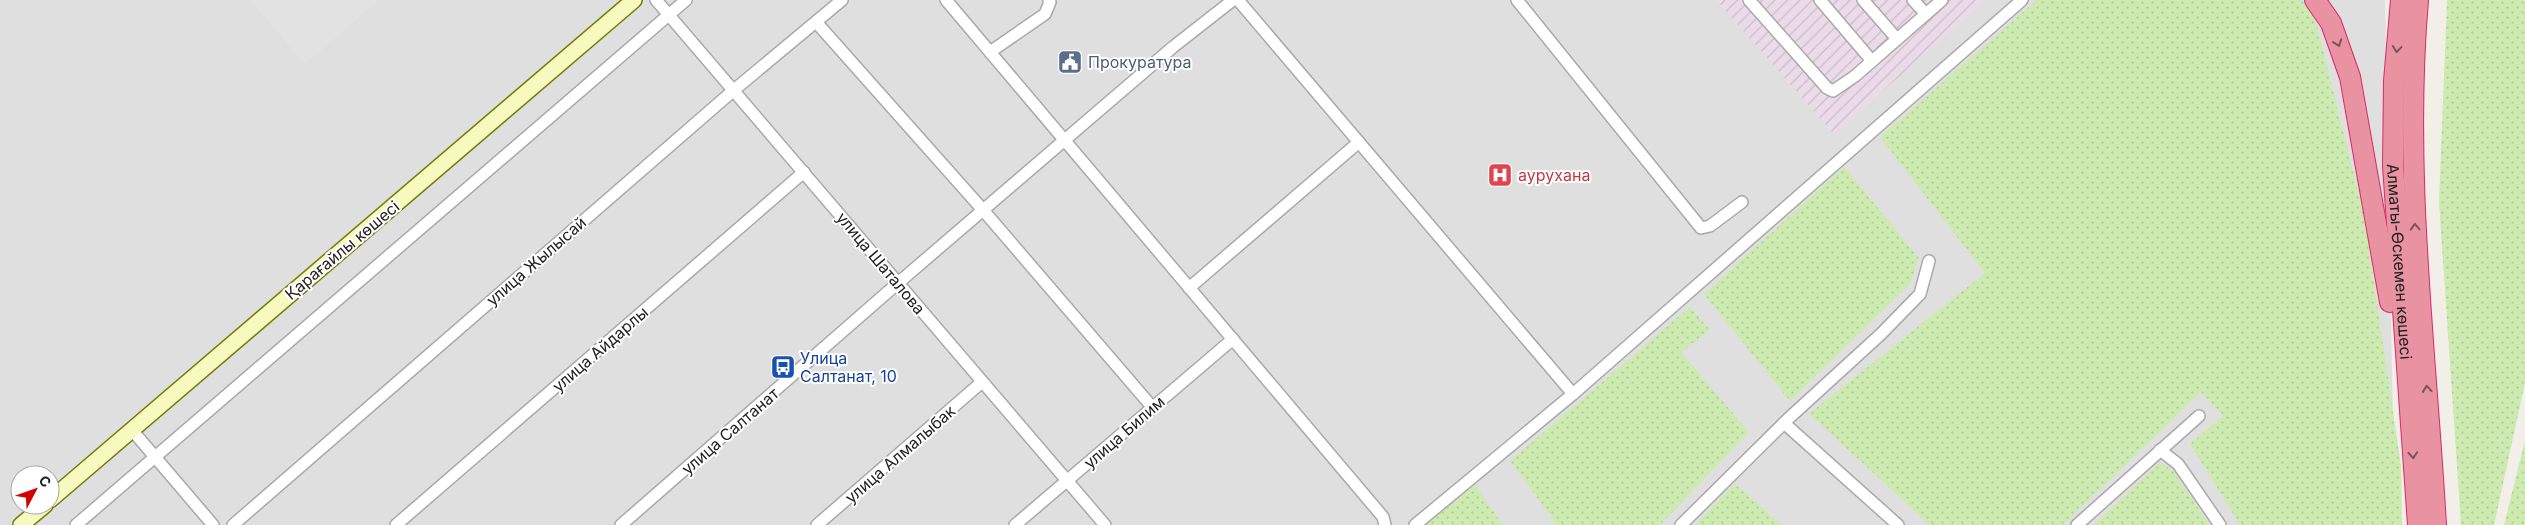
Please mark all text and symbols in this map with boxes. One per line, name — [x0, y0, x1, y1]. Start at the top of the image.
one-way arrow — [2332, 38, 2342, 47]
one-way arrow — [2392, 45, 2403, 53]
public building icon: Прокуратура — [1057, 49, 1083, 75]
place label: Прокуратура — [1088, 52, 1192, 72]
hospital icon: аурухана — [1487, 162, 1513, 188]
street label: Алматы-Өскемен көшесі — [2383, 163, 2416, 360]
place label: аурухана — [1518, 165, 1590, 185]
street label: Қарағайлы көшесі — [281, 196, 403, 304]
street label: улица Шаталова — [832, 208, 930, 318]
street label: улица Жылысай — [482, 212, 590, 310]
one-way arrow — [2410, 223, 2420, 230]
street label: улица Айдарлы — [548, 302, 652, 396]
place label: Улица Салтанат, 10 — [800, 348, 897, 386]
bus stop icon: Улица Салтанат, 10 — [770, 354, 796, 380]
street label: улица Салтанат — [677, 383, 783, 479]
one-way arrow — [2422, 385, 2433, 393]
street label: улица Билим — [1079, 391, 1169, 473]
street label: улица Алмалыбак — [841, 400, 959, 507]
one-way arrow — [2408, 451, 2419, 459]
north arrow — [10, 465, 60, 515]
text: С — [35, 472, 55, 491]

